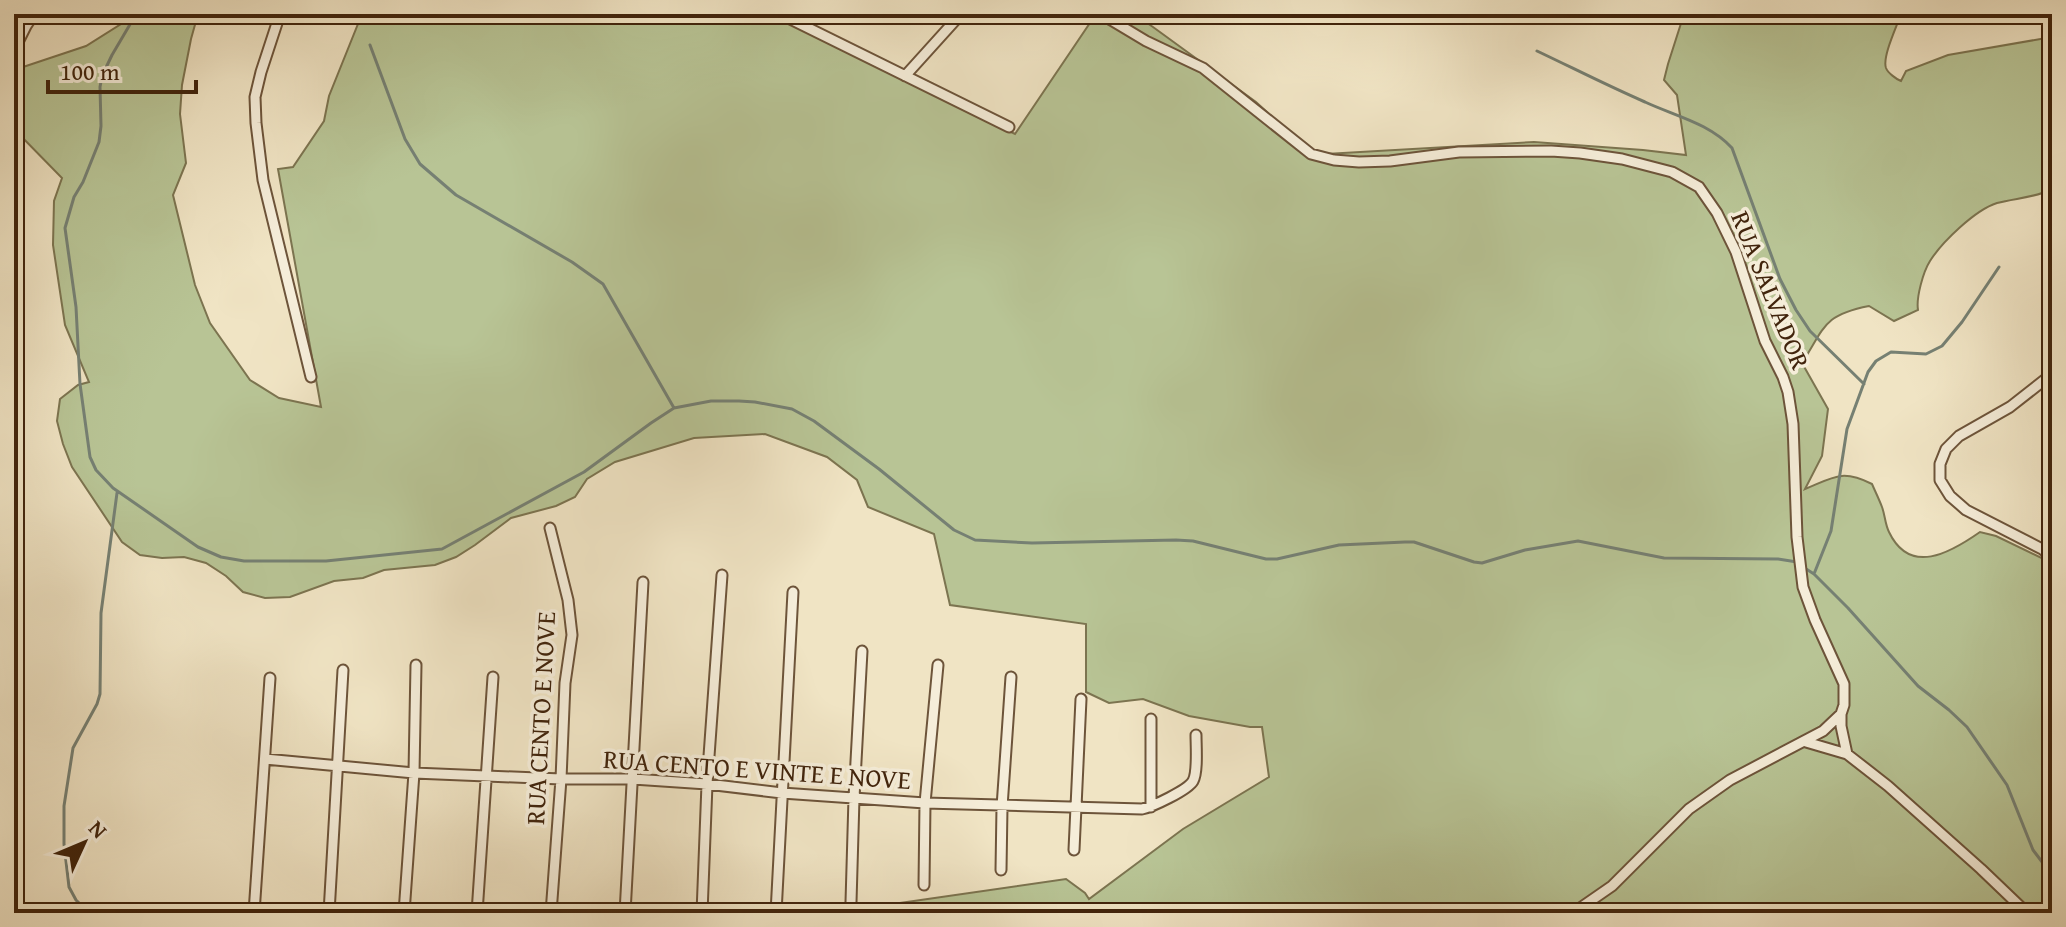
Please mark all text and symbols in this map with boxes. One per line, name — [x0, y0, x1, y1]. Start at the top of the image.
scale bar — [48, 44, 196, 94]
text: 100 m — [60, 54, 120, 89]
street label: RUA SALVADOR — [1721, 205, 1821, 375]
street label: RUA CENTO E NOVE — [515, 610, 565, 826]
street label: RUA CENTO E VINTE E NOVE — [602, 739, 912, 799]
north arrow — [44, 803, 124, 883]
text: N — [82, 813, 115, 846]

